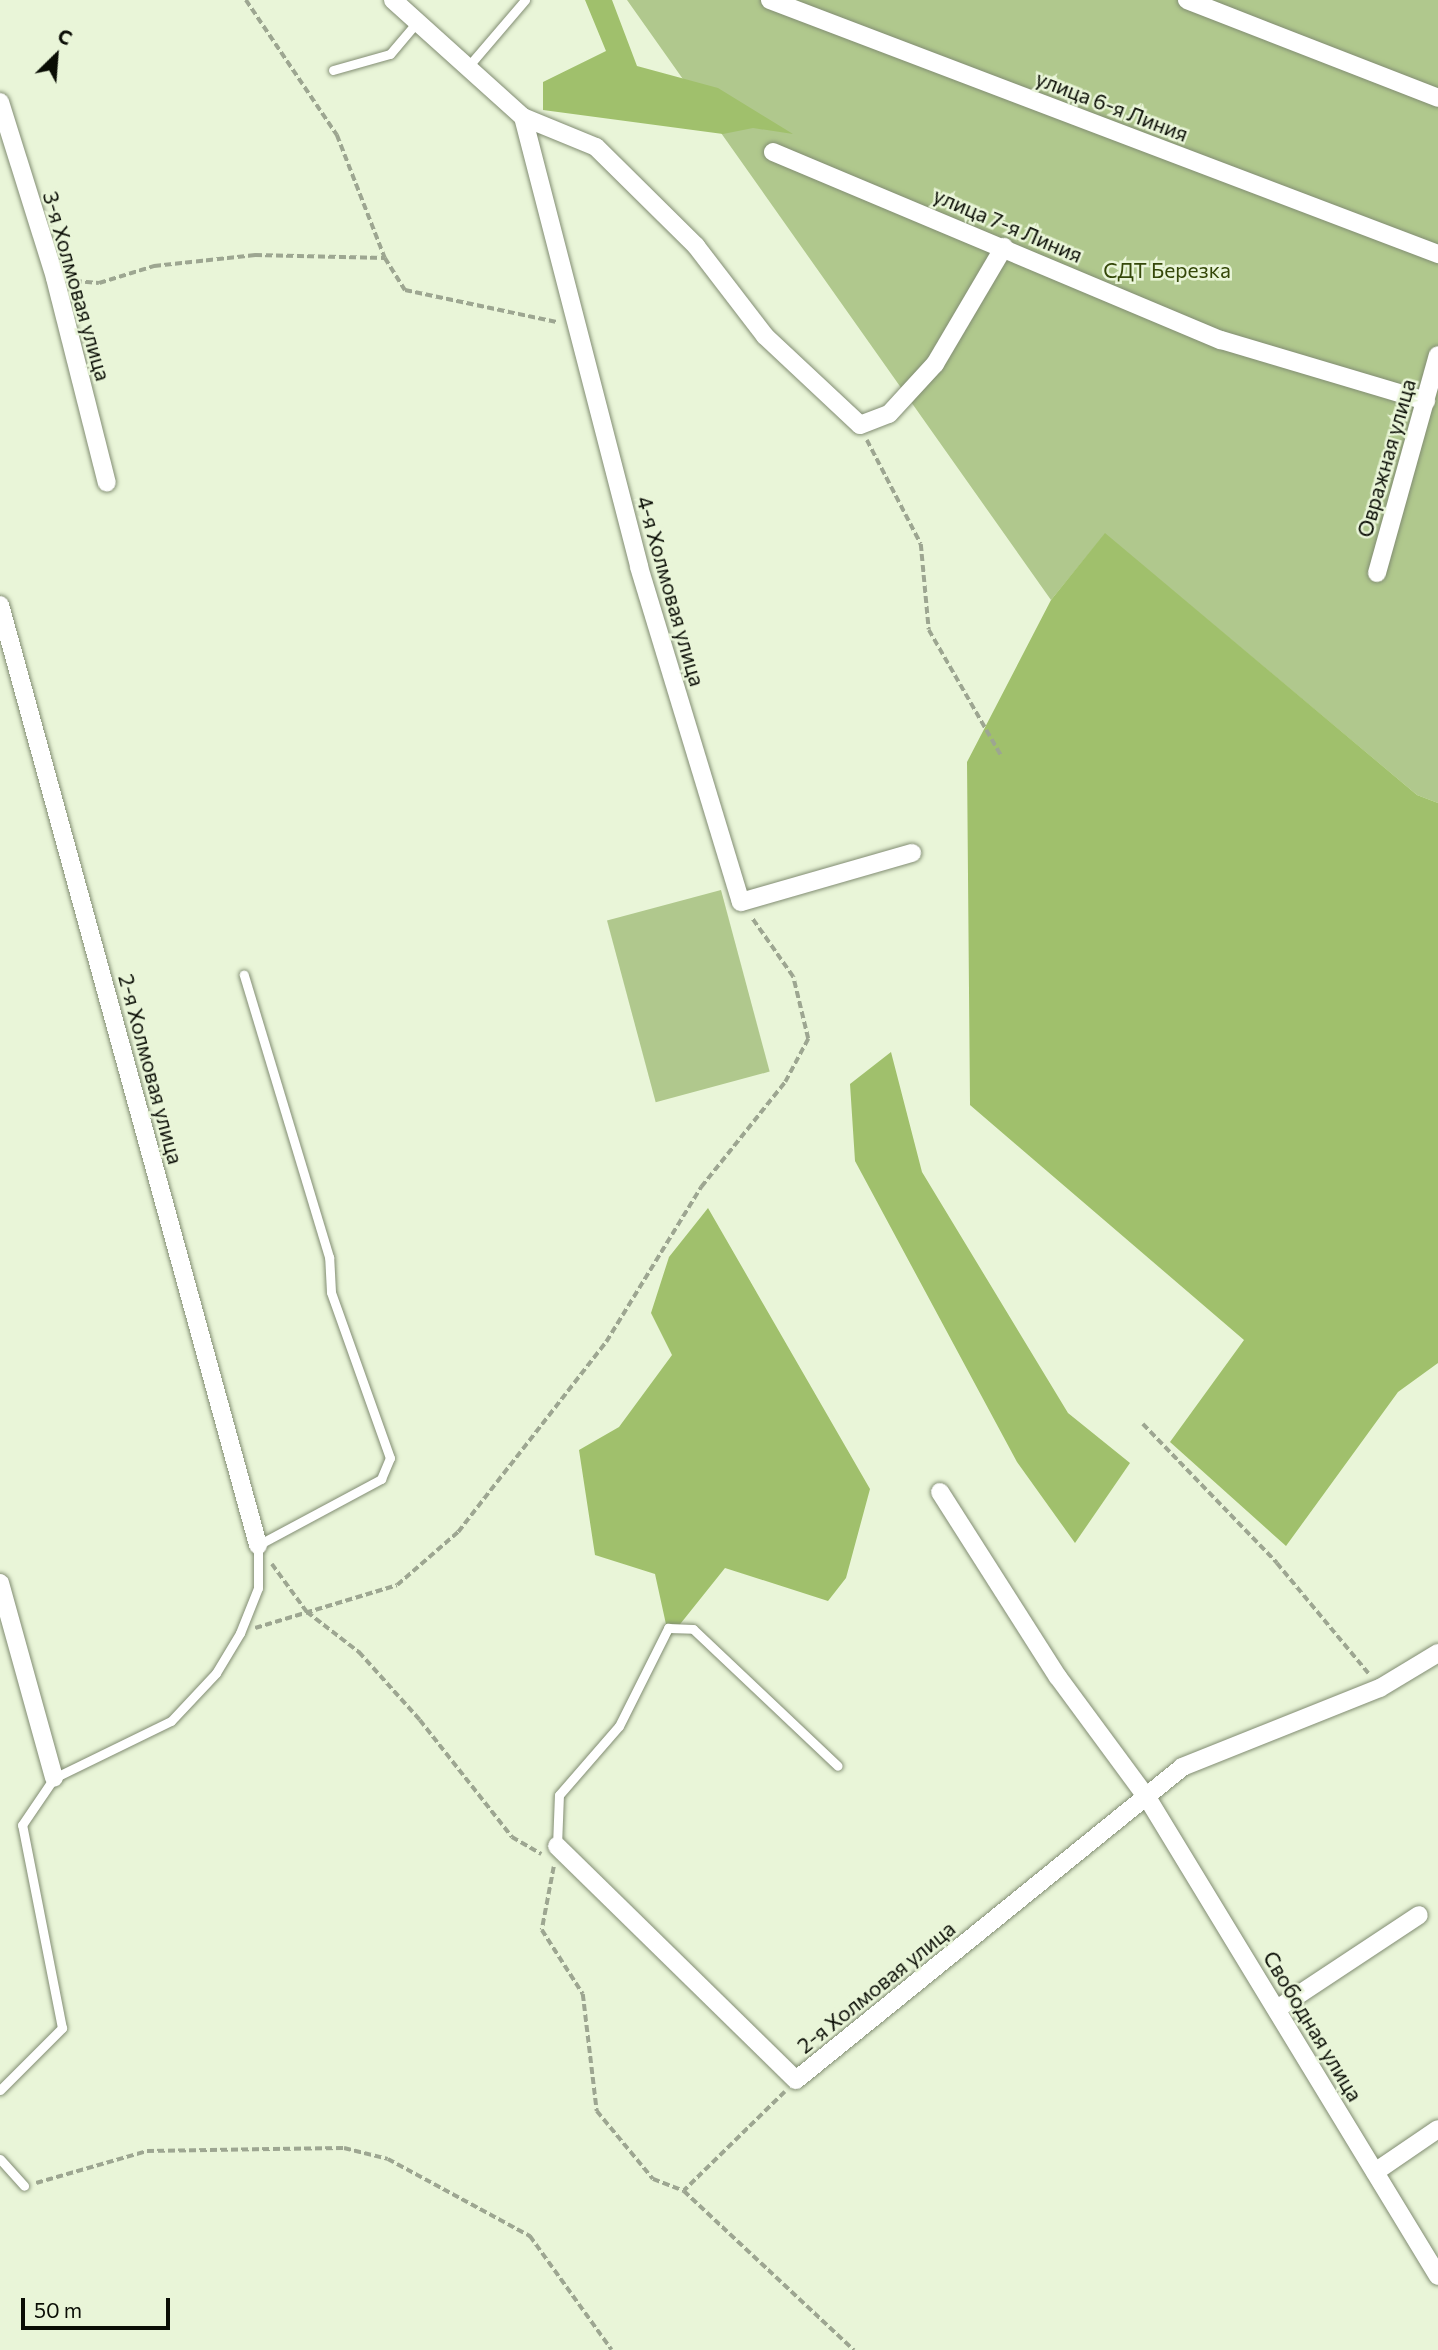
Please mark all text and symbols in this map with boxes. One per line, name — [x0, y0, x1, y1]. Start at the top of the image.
north arrow — [21, 21, 91, 91]
text: С — [54, 23, 76, 50]
street label: улица 6-я Линия — [1032, 65, 1192, 147]
street label: улица 7-я Линия — [930, 182, 1086, 268]
street label: 3-я Холмовая улица — [38, 188, 116, 384]
park label: СДТ Березка — [1103, 257, 1231, 283]
street label: Овражная улица — [1351, 376, 1421, 540]
street label: 4-я Холмовая улица — [632, 493, 710, 689]
street label: 2-я Холмовая улица — [114, 971, 188, 1167]
street label: 2-я Холмовая улица — [792, 1916, 960, 2058]
street label: Свободная улица — [1258, 1946, 1368, 2106]
scale bar — [24, 2284, 173, 2328]
text: 50 m — [34, 2297, 82, 2322]

